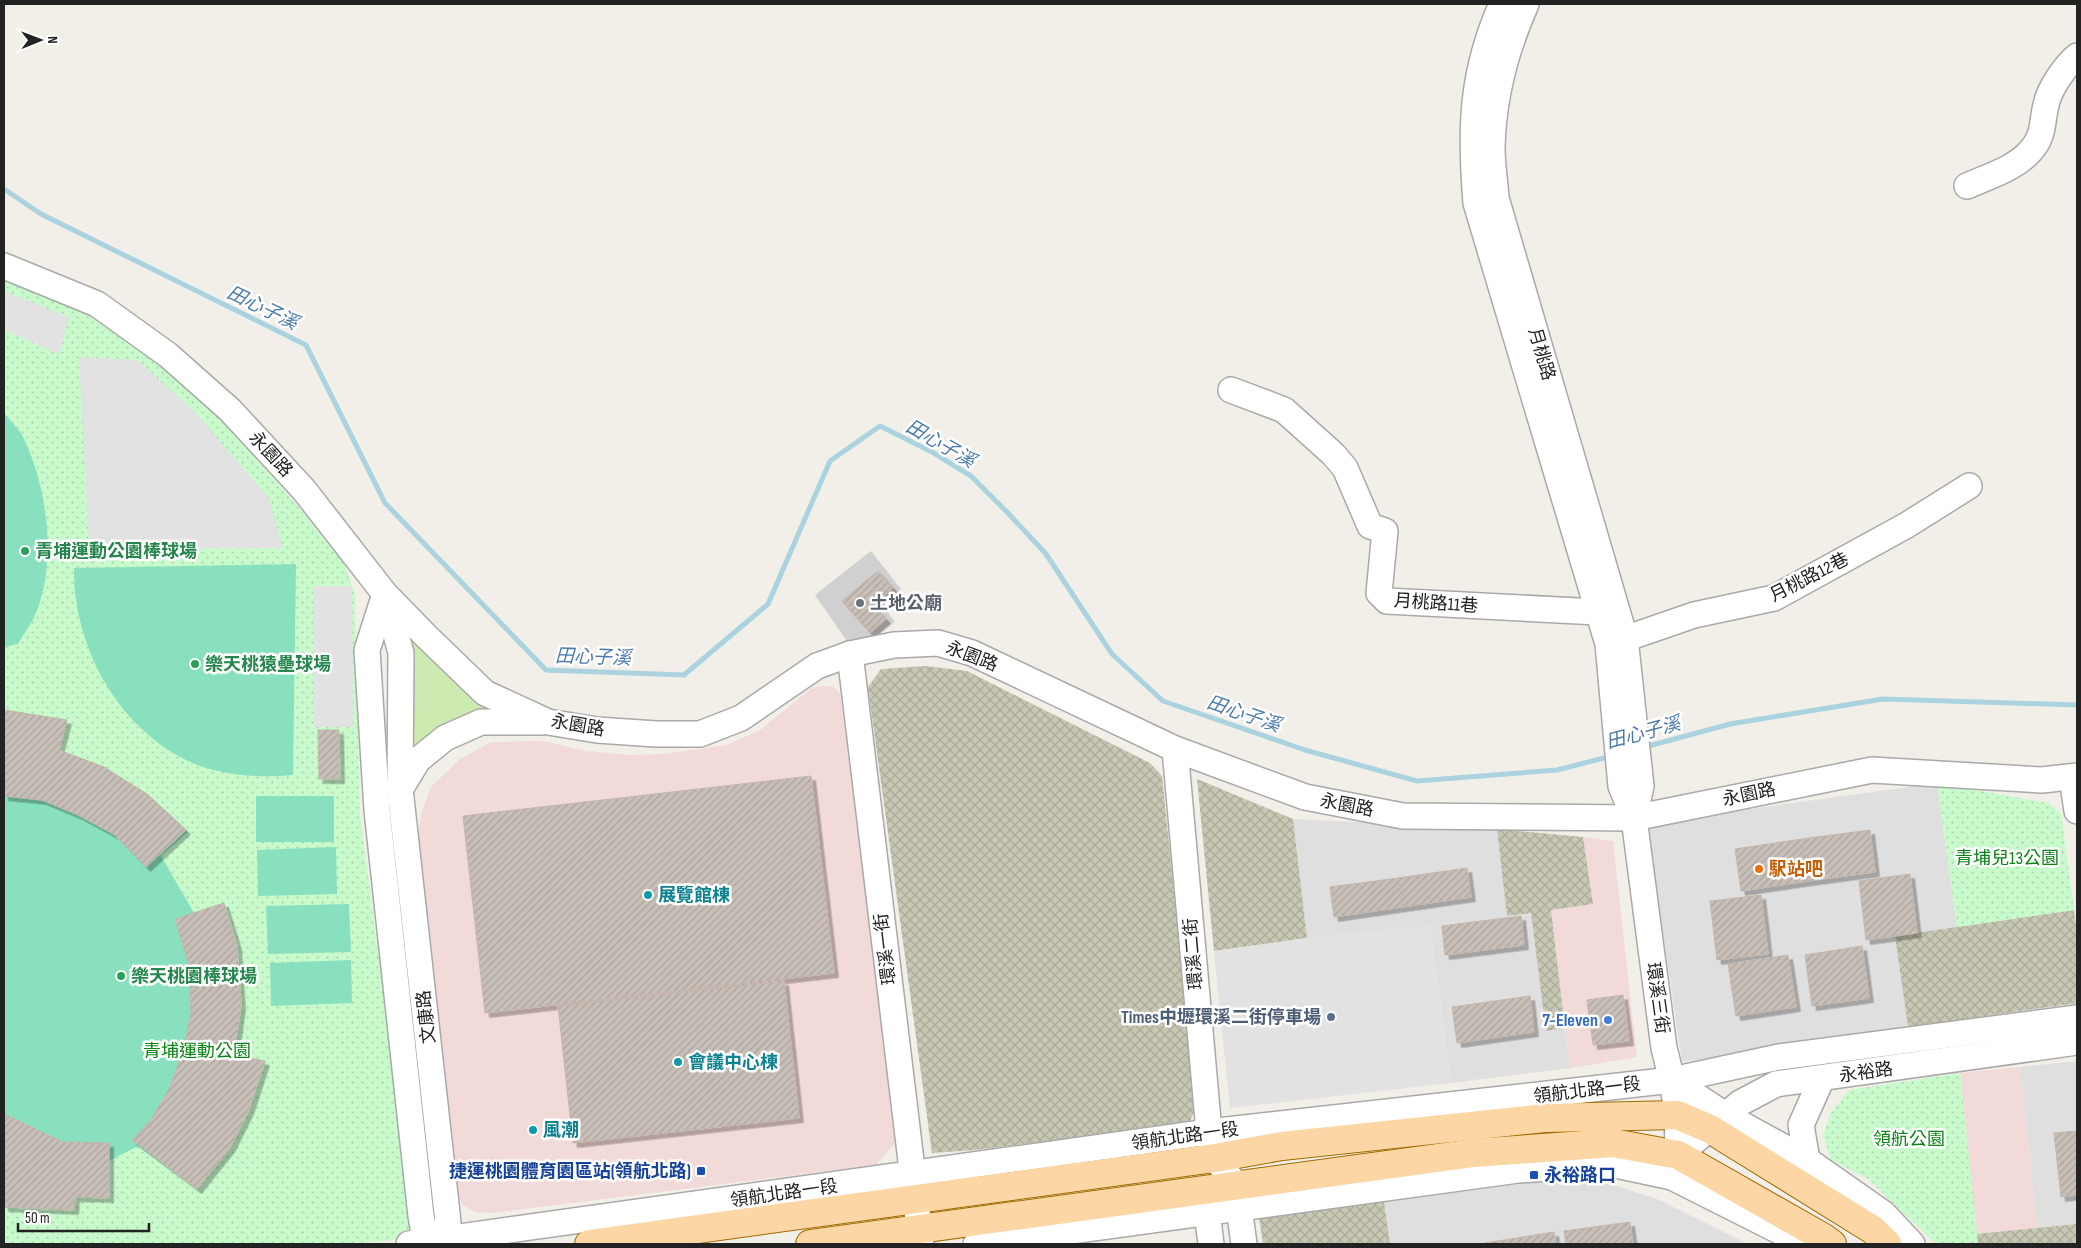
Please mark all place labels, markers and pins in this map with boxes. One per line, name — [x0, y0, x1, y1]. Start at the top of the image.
place label: 青埔運動公園棒球場 — [35, 541, 197, 562]
marker: 青埔運動公園棒球場 — [19, 545, 31, 557]
place label: 土地公廟 — [870, 593, 942, 614]
marker: 土地公廟 — [854, 597, 866, 609]
place label: 樂天桃猿壘球場 — [205, 654, 331, 675]
marker: 樂天桃猿壘球場 — [189, 658, 201, 670]
place label: 駅站吧 — [1769, 859, 1823, 880]
marker: 駅站吧 — [1753, 863, 1765, 875]
place label: 展覽館棟 — [658, 885, 730, 906]
marker: 展覽館棟 — [642, 889, 654, 901]
place label: 樂天桃園棒球場 — [131, 966, 257, 987]
marker: 樂天桃園棒球場 — [115, 970, 127, 982]
place label: Times中壢環溪二街停車場 — [1121, 1007, 1321, 1028]
place label: 7-Eleven — [1542, 1010, 1598, 1031]
marker: Times中壢環溪二街停車場 — [1325, 1011, 1337, 1023]
marker: 7-Eleven — [1602, 1014, 1614, 1026]
place label: 會議中心棟 — [688, 1052, 778, 1073]
marker: 會議中心棟 — [672, 1056, 684, 1068]
place label: 風潮 — [543, 1120, 579, 1141]
marker: 風潮 — [527, 1124, 539, 1136]
place label: 捷運桃園體育園區站(領航北路) — [449, 1161, 691, 1182]
marker: 捷運桃園體育園區站(領航北路) — [695, 1165, 707, 1177]
place label: 永裕路口 — [1544, 1165, 1616, 1186]
marker: 永裕路口 — [1528, 1169, 1540, 1181]

